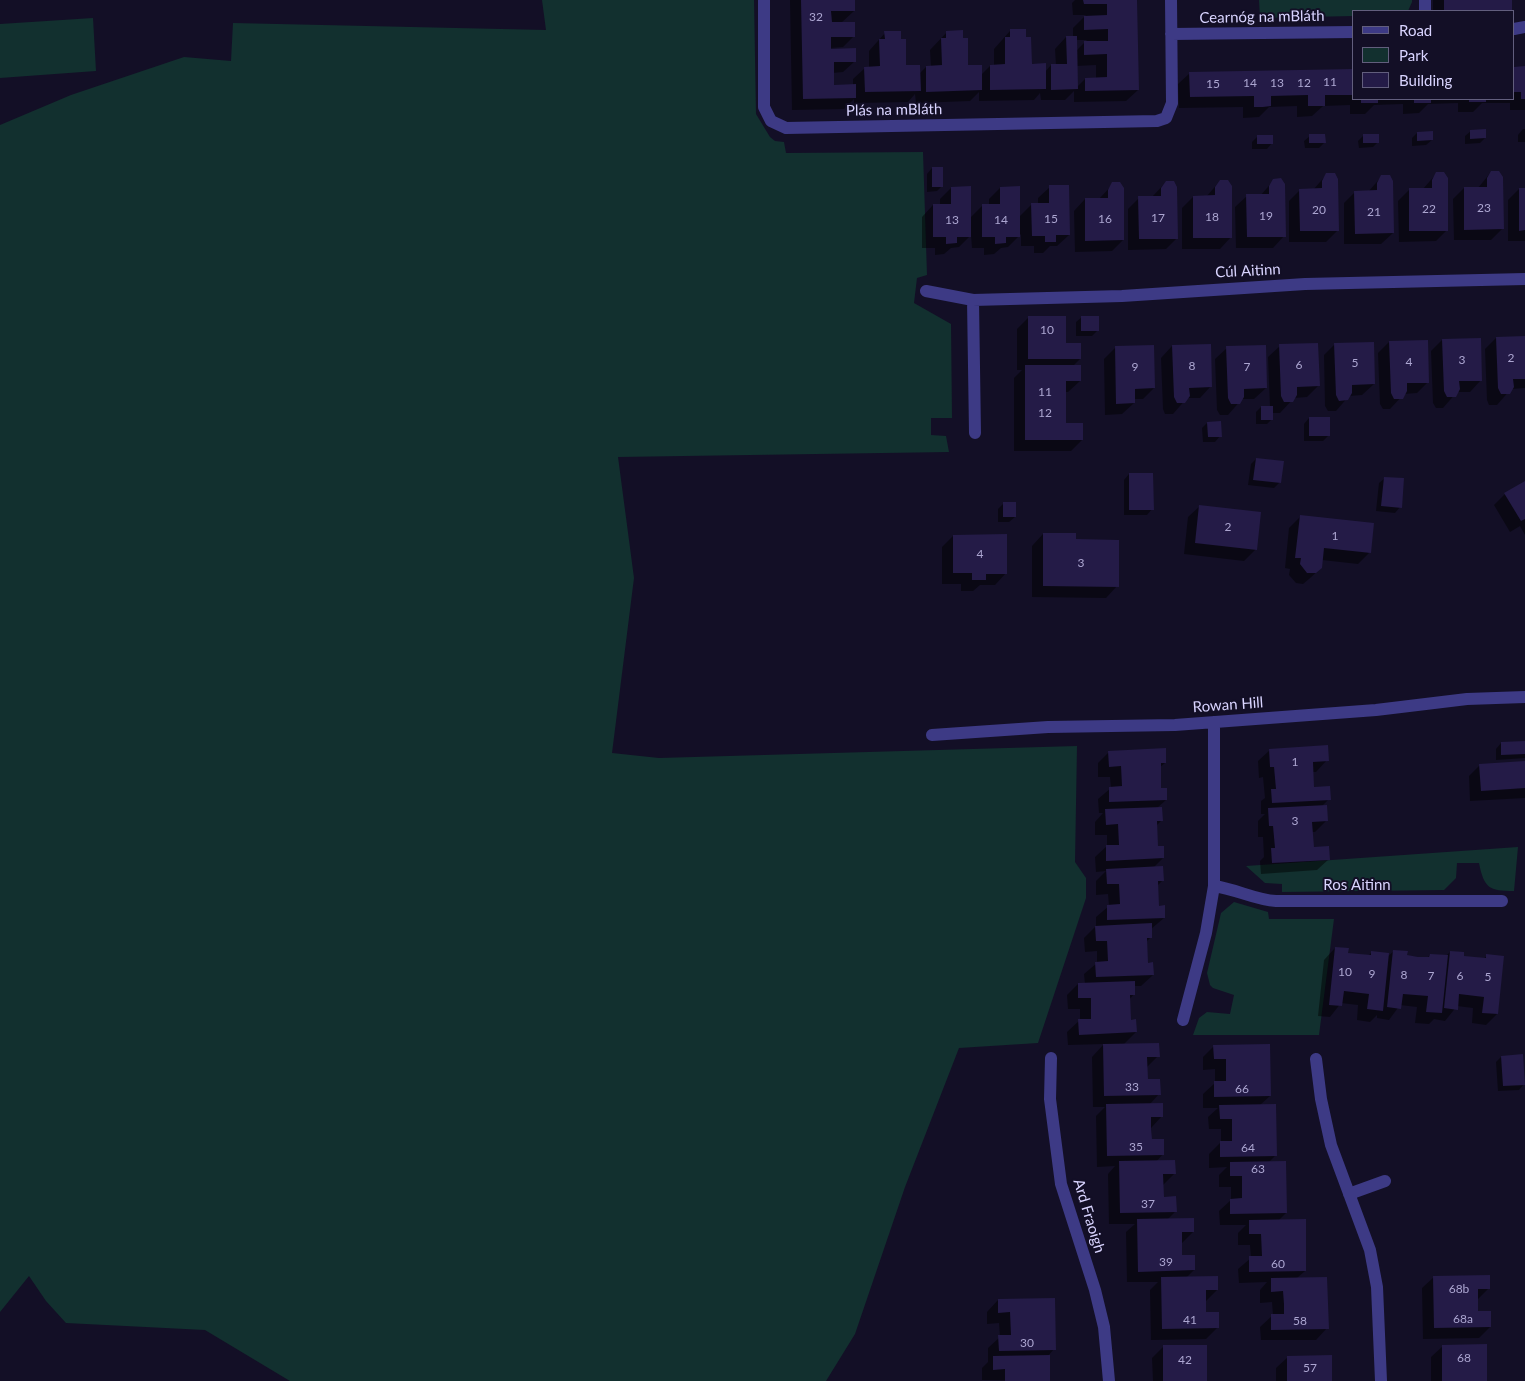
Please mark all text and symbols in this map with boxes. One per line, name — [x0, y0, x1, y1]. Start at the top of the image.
street label: Cearnóg na mBláth — [1199, 7, 1325, 27]
house number: 32 — [809, 10, 823, 24]
legend — [1352, 10, 1515, 100]
text: Road — [1399, 21, 1432, 39]
text: Park — [1399, 46, 1428, 64]
text: Building — [1399, 71, 1452, 89]
house number: 11 — [1323, 75, 1337, 89]
house number: 14 — [1243, 76, 1257, 90]
house number: 13 — [1270, 76, 1284, 90]
house number: 12 — [1297, 76, 1311, 90]
house number: 15 — [1206, 77, 1220, 91]
street label: Plás na mBláth — [846, 100, 942, 120]
house number: 23 — [1477, 201, 1491, 215]
house number: 22 — [1422, 202, 1436, 216]
house number: 20 — [1312, 203, 1326, 217]
house number: 21 — [1367, 205, 1381, 219]
house number: 19 — [1259, 209, 1273, 223]
house number: 18 — [1205, 210, 1219, 224]
house number: 17 — [1151, 211, 1165, 225]
house number: 15 — [1044, 212, 1058, 226]
house number: 16 — [1098, 212, 1112, 226]
house number: 13 — [945, 213, 959, 227]
house number: 14 — [994, 213, 1008, 227]
street label: Cúl Aitinn — [1215, 260, 1281, 282]
house number: 10 — [1040, 323, 1054, 337]
house number: 2 — [1508, 351, 1514, 365]
house number: 3 — [1459, 353, 1465, 367]
house number: 4 — [1406, 355, 1412, 369]
house number: 5 — [1352, 356, 1358, 370]
house number: 6 — [1296, 358, 1302, 372]
house number: 8 — [1189, 359, 1195, 373]
house number: 9 — [1132, 360, 1138, 374]
house number: 7 — [1244, 360, 1250, 374]
house number: 11 — [1038, 385, 1052, 399]
house number: 12 — [1038, 406, 1052, 420]
house number: 2 — [1225, 520, 1231, 534]
house number: 1 — [1332, 529, 1338, 543]
house number: 4 — [977, 547, 983, 561]
house number: 3 — [1078, 556, 1084, 570]
street label: Rowan Hill — [1192, 694, 1264, 716]
house number: 1 — [1292, 755, 1298, 769]
house number: 3 — [1292, 814, 1298, 828]
street label: Ros Aitinn — [1323, 876, 1391, 894]
house number: 10 — [1338, 965, 1352, 979]
house number: 9 — [1369, 967, 1375, 981]
house number: 8 — [1401, 968, 1407, 982]
house number: 7 — [1428, 969, 1434, 983]
house number: 6 — [1457, 969, 1463, 983]
house number: 5 — [1485, 970, 1491, 984]
house number: 33 — [1125, 1080, 1139, 1094]
house number: 66 — [1235, 1082, 1249, 1096]
house number: 35 — [1129, 1140, 1143, 1154]
house number: 64 — [1241, 1141, 1255, 1155]
house number: 63 — [1251, 1162, 1265, 1176]
street label: Ard Fraoigh — [1069, 1177, 1109, 1255]
house number: 37 — [1141, 1197, 1155, 1211]
house number: 39 — [1159, 1255, 1173, 1269]
house number: 60 — [1271, 1257, 1285, 1271]
house number: 68b — [1449, 1282, 1469, 1296]
house number: 68a — [1453, 1312, 1473, 1326]
house number: 41 — [1183, 1313, 1197, 1327]
house number: 58 — [1293, 1314, 1307, 1328]
house number: 30 — [1020, 1336, 1034, 1350]
house number: 68 — [1457, 1351, 1471, 1365]
house number: 42 — [1178, 1353, 1192, 1367]
house number: 57 — [1303, 1361, 1317, 1375]

